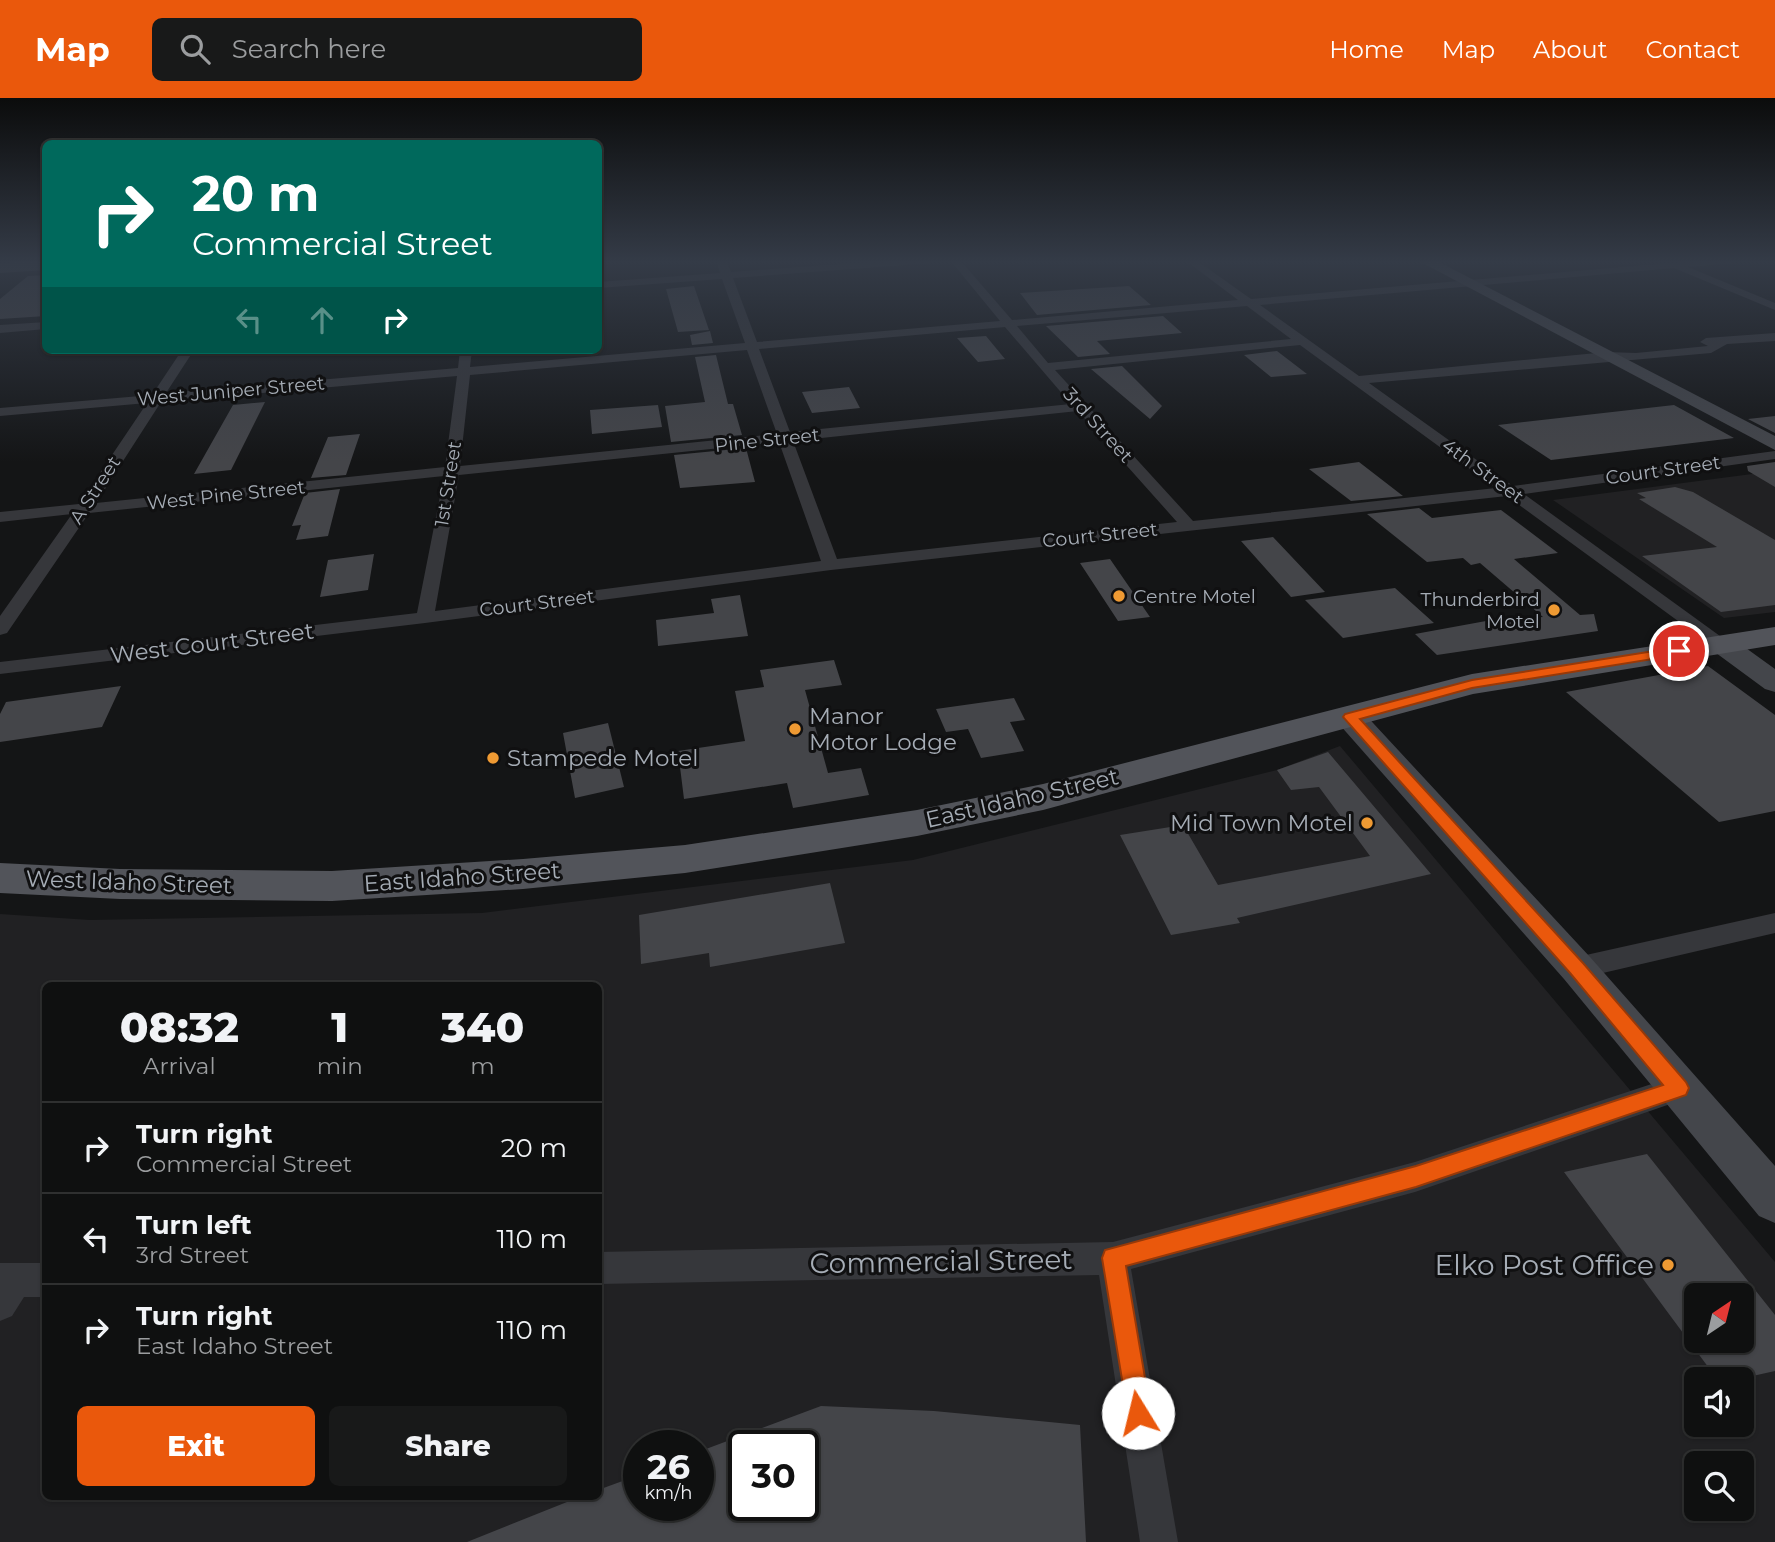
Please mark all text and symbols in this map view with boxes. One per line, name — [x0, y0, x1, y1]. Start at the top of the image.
search box — [152, 18, 642, 81]
text: Map — [35, 29, 110, 69]
icon: search — [176, 30, 214, 68]
text: Search here — [232, 33, 386, 65]
text: Home — [1329, 35, 1404, 64]
text: Map — [1442, 35, 1495, 64]
text: About — [1533, 35, 1607, 64]
text: Contact — [1645, 35, 1740, 64]
text: 20 m — [192, 164, 319, 223]
icon: right — [77, 168, 168, 259]
text: Commercial Street — [192, 224, 493, 263]
icon: left — [230, 301, 268, 339]
icon: ahead — [303, 301, 341, 339]
icon: right — [376, 301, 414, 339]
street label: West Juniper Street — [136, 371, 326, 411]
street label: 3rd Street — [1058, 383, 1138, 468]
street label: Pine Street — [713, 423, 821, 457]
street label: 4th Street — [1438, 434, 1529, 509]
street label: 1st Street — [430, 439, 466, 528]
street label: Court Street — [1604, 451, 1722, 489]
street label: A Street — [65, 452, 126, 528]
street label: West Pine Street — [146, 475, 307, 515]
street label: Court Street — [1041, 517, 1159, 552]
street label: Court Street — [478, 584, 596, 621]
place label: Centre Motel — [1133, 585, 1256, 608]
marker: Centre Motel — [1111, 588, 1127, 604]
place label: Thunderbird Motel — [1421, 588, 1540, 633]
marker: Thunderbird Motel — [1546, 602, 1562, 618]
street label: West Court Street — [109, 617, 315, 669]
pin — [1649, 621, 1709, 681]
icon: arrive — [1660, 632, 1698, 670]
place label: Manor Motor Lodge — [809, 702, 957, 756]
marker: Manor Motor Lodge — [787, 721, 803, 737]
place label: Stampede Motel — [507, 744, 698, 772]
marker: Stampede Motel — [485, 750, 501, 766]
street label: East Idaho Street — [923, 762, 1121, 834]
place label: Mid Town Motel — [1170, 809, 1353, 837]
marker: Mid Town Motel — [1359, 815, 1375, 831]
street label: East Idaho Street — [363, 856, 561, 898]
street label: West Idaho Street — [25, 864, 233, 900]
text: 08:32 — [120, 1001, 239, 1053]
text: 1 — [331, 1001, 348, 1053]
text: 340 — [441, 1001, 524, 1053]
text: Arrival — [143, 1052, 216, 1080]
text: min — [317, 1052, 363, 1080]
text: m — [470, 1052, 495, 1080]
text: Turn right — [136, 1118, 272, 1150]
icon: right — [77, 1129, 115, 1167]
text: 20 m — [501, 1132, 567, 1164]
text: Commercial Street — [136, 1150, 352, 1178]
text: Turn left — [136, 1209, 252, 1241]
icon: left — [77, 1220, 115, 1258]
text: 110 m — [497, 1223, 567, 1255]
text: 3rd Street — [136, 1241, 249, 1269]
street label: Commercial Street — [809, 1242, 1073, 1280]
place label: Elko Post Office — [1435, 1248, 1654, 1282]
marker: Elko Post Office — [1660, 1257, 1676, 1273]
north arrow — [1684, 1283, 1754, 1353]
map controls — [1684, 1283, 1754, 1521]
text: Turn right — [136, 1300, 272, 1332]
icon: right — [77, 1311, 115, 1349]
text: 110 m — [497, 1314, 567, 1346]
text: East Idaho Street — [136, 1332, 333, 1360]
button: sound — [1684, 1367, 1754, 1437]
position arrow — [1101, 1376, 1175, 1450]
button: Exit — [77, 1406, 315, 1486]
button: Share — [329, 1406, 567, 1486]
speed limit sign: 30 — [728, 1430, 819, 1521]
text: 26 — [647, 1445, 690, 1488]
button: search — [1684, 1451, 1754, 1521]
text: km/h — [644, 1482, 693, 1504]

